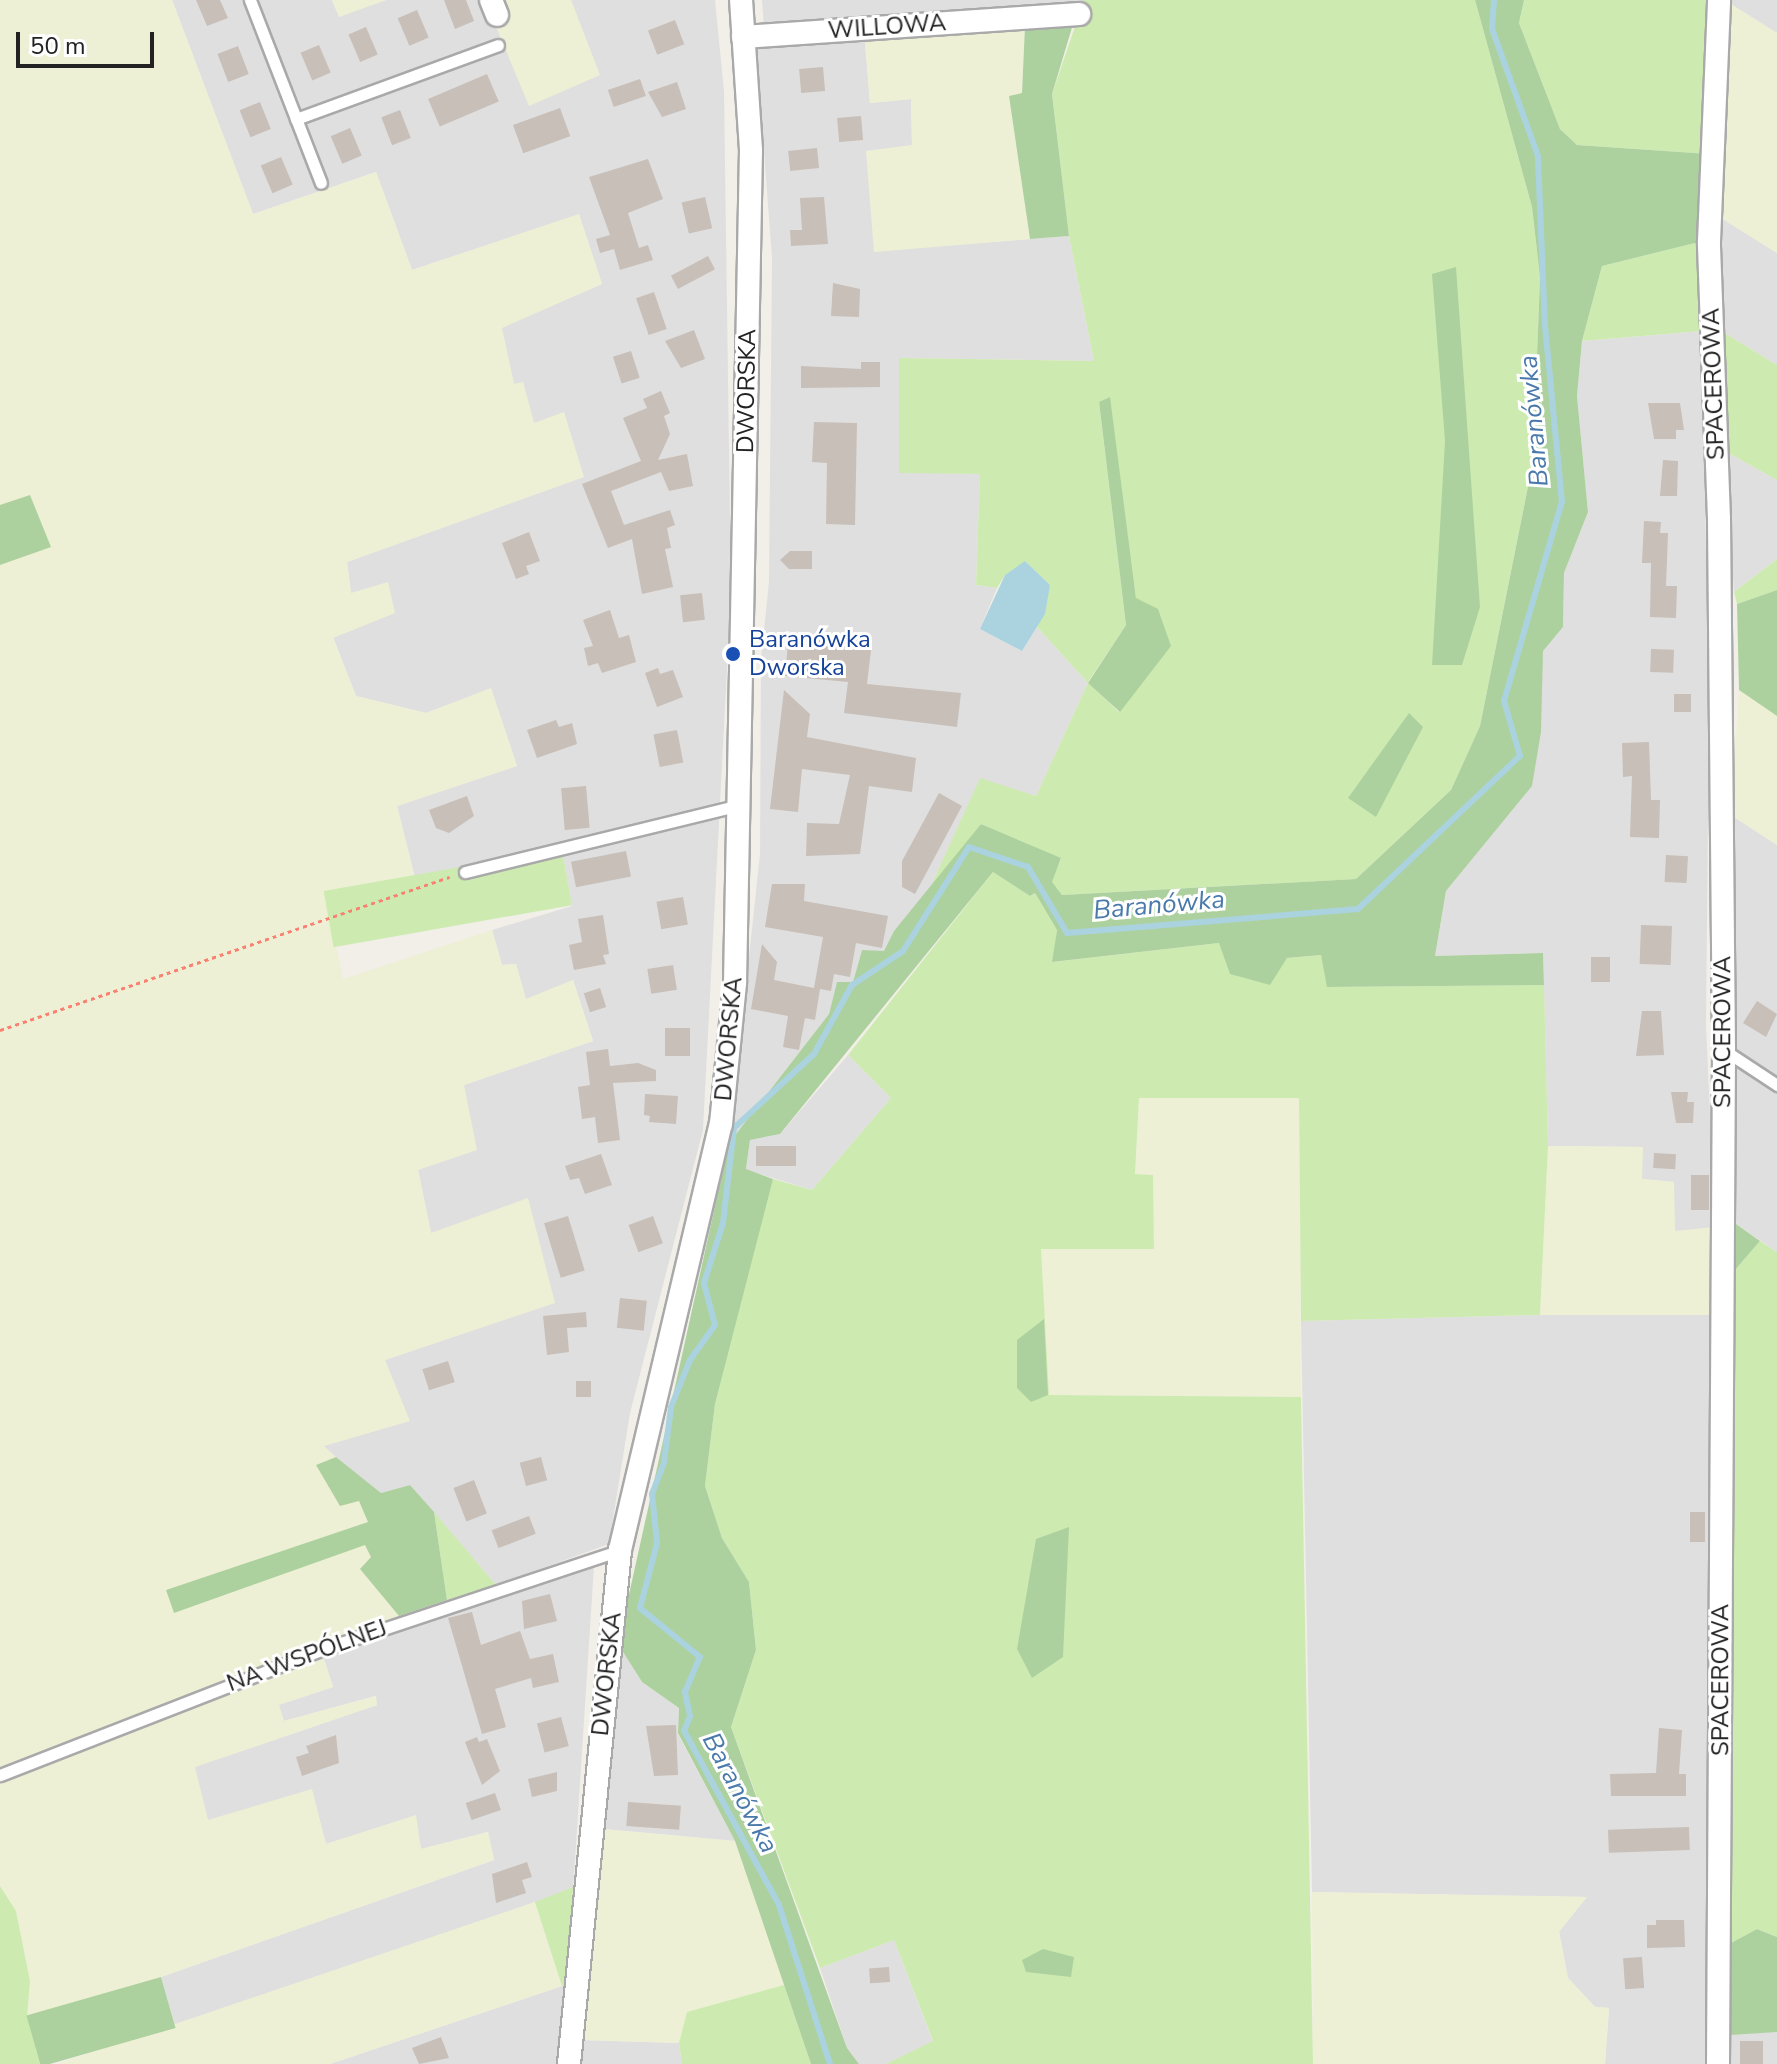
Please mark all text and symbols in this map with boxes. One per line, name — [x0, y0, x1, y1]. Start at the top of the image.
street label: WILLOWA — [827, 9, 947, 45]
scale bar — [20, 16, 158, 66]
text: 50 m — [30, 30, 86, 62]
street label: SPACEROWA — [1697, 307, 1731, 461]
street label: DWORSKA — [732, 329, 762, 453]
water label: Baranówka — [1513, 354, 1555, 488]
place label: Baranówka Dworska — [749, 626, 871, 682]
marker: Baranówka Dworska — [724, 645, 742, 663]
water label: Baranówka — [1092, 884, 1226, 926]
street label: SPACEROWA — [1709, 956, 1737, 1108]
street label: DWORSKA — [709, 976, 749, 1102]
street label: SPACEROWA — [1707, 1604, 1735, 1756]
street label: DWORSKA — [586, 1611, 628, 1737]
street label: NA WSPÓLNEJ — [223, 1614, 391, 1698]
water label: Baranówka — [695, 1727, 785, 1859]

